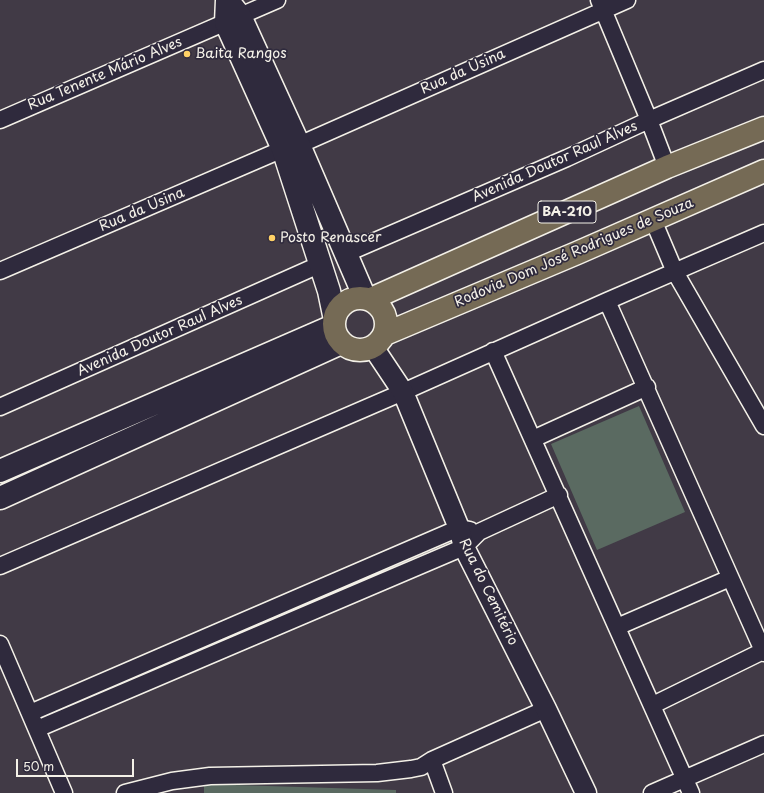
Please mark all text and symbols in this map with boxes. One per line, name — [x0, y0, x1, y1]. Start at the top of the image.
street label: Rua Tenente Mário Alves — [25, 34, 185, 114]
place label: Baita Rangos — [195, 46, 287, 62]
street label: Rua da Usina — [418, 46, 508, 98]
marker: Baita Rangos — [182, 49, 192, 59]
street label: Avenida Doutor Raul Alves — [470, 118, 640, 206]
street label: Rua da Usina — [97, 184, 187, 236]
street label: Rodovia Dom José Rodrigues de Souza — [452, 195, 696, 311]
road number: BA-210 — [538, 201, 596, 223]
place label: Posto Renascer — [280, 230, 381, 246]
marker: Posto Renascer — [267, 233, 277, 243]
street label: Avenida Doutor Raul Alves — [75, 292, 245, 380]
street label: Rua do Cemitério — [455, 536, 521, 648]
scale bar — [18, 751, 136, 777]
text: 50 m — [23, 757, 54, 775]

